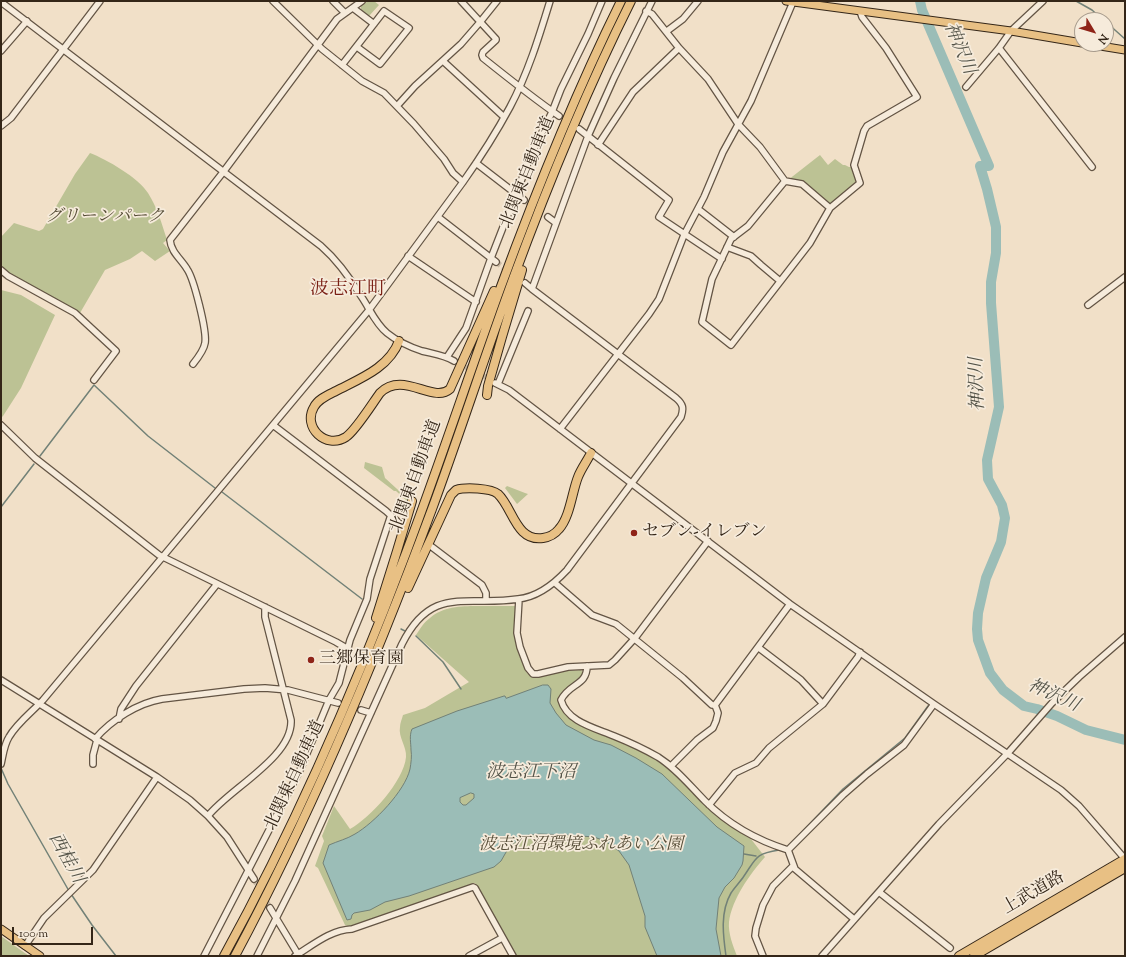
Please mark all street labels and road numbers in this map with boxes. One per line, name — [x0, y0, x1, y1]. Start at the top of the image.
street label: 北関東自動車道 — [497, 114, 561, 232]
street label: 北関東自動車道 — [387, 418, 447, 536]
street label: 北関東自動車道 — [262, 718, 330, 834]
street label: 上武道路 — [999, 868, 1069, 920]

